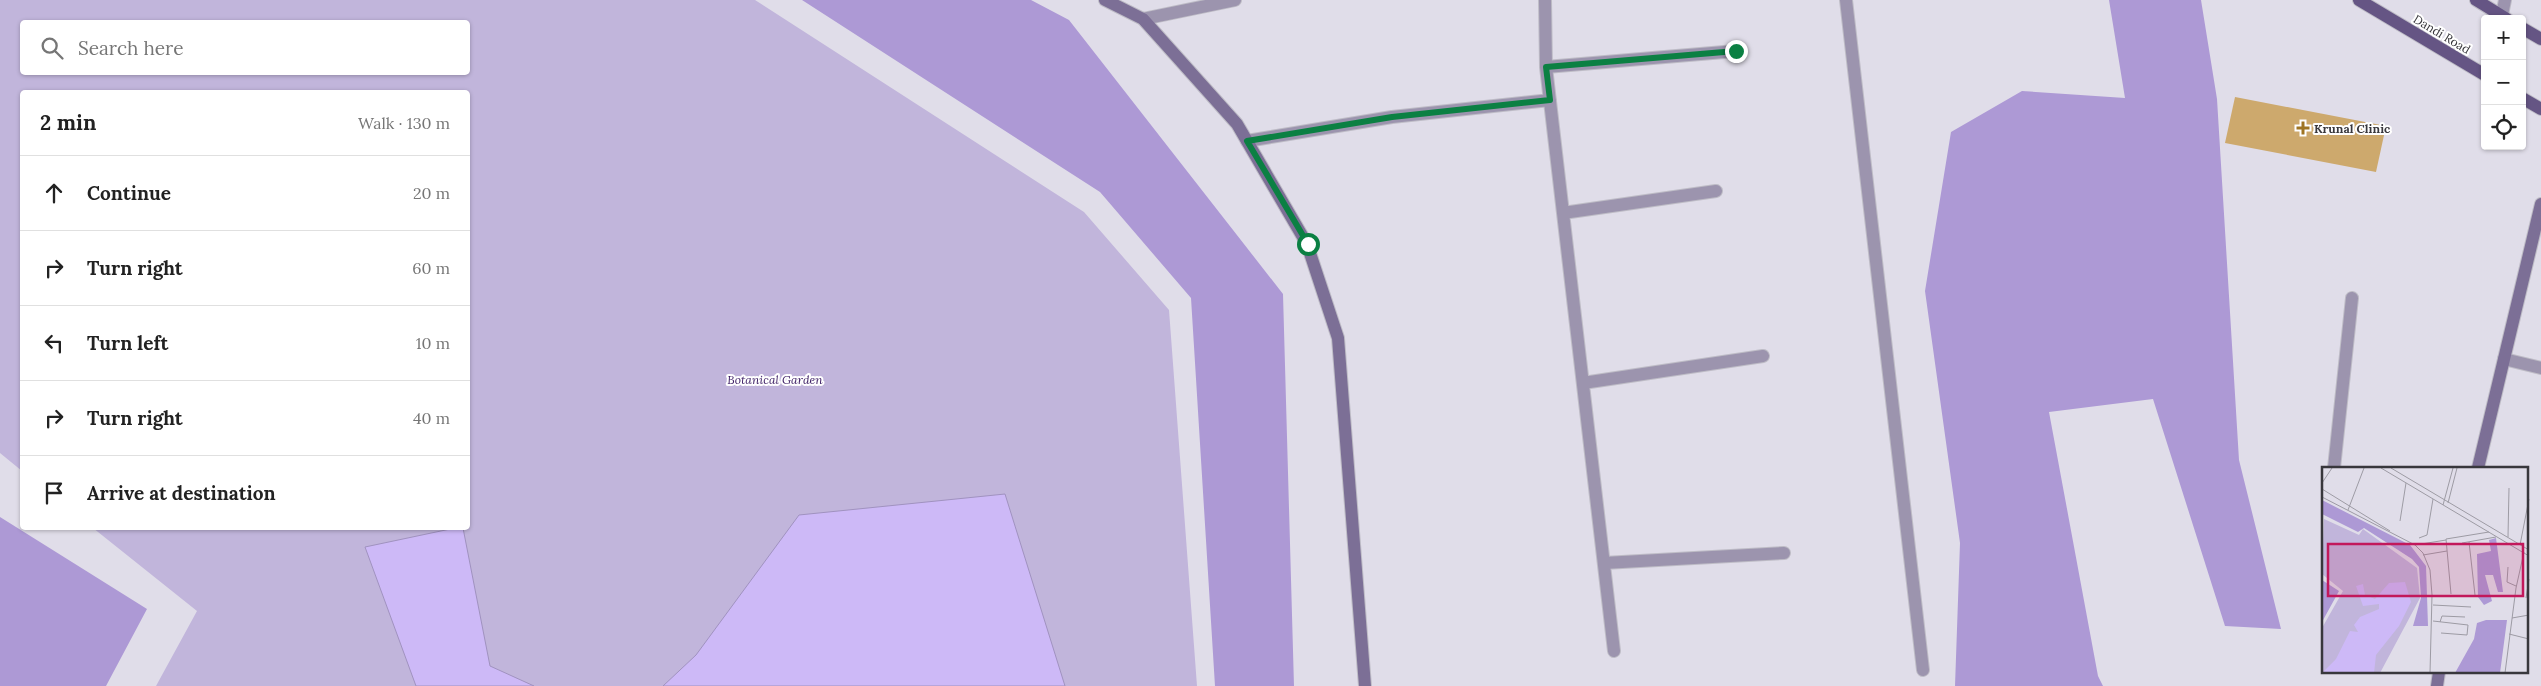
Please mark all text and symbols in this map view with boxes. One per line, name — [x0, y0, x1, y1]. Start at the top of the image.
street label: Dandi Road — [2411, 11, 2473, 57]
map controls — [2481, 15, 2526, 150]
button: + — [2481, 15, 2526, 60]
search box — [20, 20, 470, 75]
icon: search — [38, 34, 66, 62]
text: Search here — [78, 36, 184, 60]
route end — [1725, 40, 1748, 63]
button: − — [2481, 60, 2526, 105]
button: locate — [2481, 105, 2526, 150]
text: 2 min — [40, 109, 96, 136]
text: Walk · 130 m — [358, 113, 450, 133]
marker: Krunal Clinic — [2296, 121, 2310, 135]
place label: Krunal Clinic — [2314, 121, 2391, 136]
icon: ahead — [40, 179, 68, 207]
text: Continue — [87, 181, 171, 205]
text: 20 m — [413, 183, 450, 203]
route start — [1297, 233, 1320, 256]
icon: right — [40, 254, 68, 282]
text: Turn right — [87, 256, 183, 280]
text: 60 m — [412, 258, 450, 278]
icon: left — [40, 329, 68, 357]
text: Turn left — [87, 331, 168, 355]
text: 10 m — [416, 333, 450, 353]
park label: Botanical Garden — [727, 372, 823, 387]
icon: right — [40, 404, 68, 432]
text: Turn right — [87, 406, 183, 430]
text: 40 m — [413, 408, 450, 428]
inset map — [2322, 467, 2528, 674]
icon: arrive — [40, 479, 68, 507]
text: Arrive at destination — [87, 481, 276, 505]

